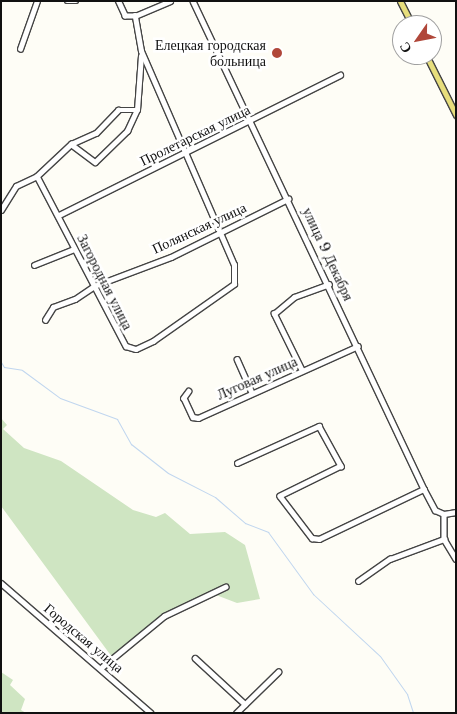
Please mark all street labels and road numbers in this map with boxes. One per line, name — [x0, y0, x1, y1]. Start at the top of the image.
street label: Пролетарская улица — [137, 101, 253, 169]
street label: Полянская улица — [149, 199, 249, 257]
street label: улица 9 Декабря — [299, 205, 357, 303]
street label: Загородная улица — [74, 231, 136, 333]
street label: Луговая улица — [214, 353, 300, 403]
street label: Городская улица — [41, 600, 127, 676]

